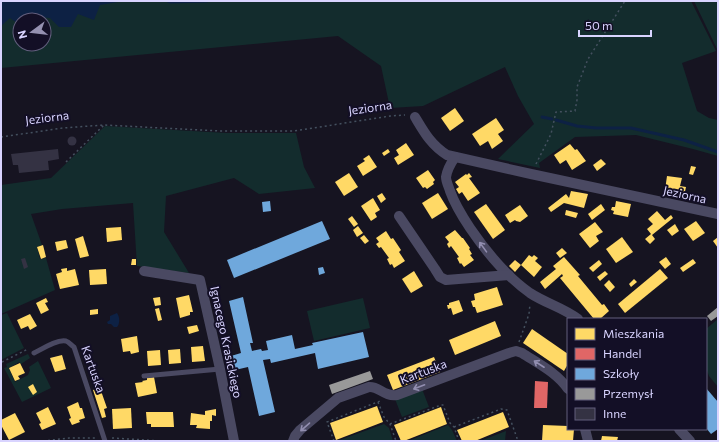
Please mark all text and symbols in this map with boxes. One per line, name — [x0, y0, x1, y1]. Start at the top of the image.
north arrow — [12, 12, 52, 52]
scale bar — [579, 12, 651, 38]
text: 50 m — [585, 18, 613, 32]
text: N — [15, 29, 29, 40]
street label: Jeziorna — [347, 97, 393, 118]
street label: Jeziorna — [24, 107, 70, 128]
street label: Jeziorna — [662, 183, 708, 206]
one-way arrow — [479, 241, 487, 252]
street label: Ignacego Krasickiego — [208, 285, 246, 399]
legend — [567, 318, 707, 430]
text: Mieszkania — [603, 326, 664, 340]
street label: Kartuska — [79, 344, 109, 394]
text: Handel — [603, 346, 641, 360]
street label: Kartuska — [398, 356, 448, 386]
one-way arrow — [534, 360, 545, 368]
text: Szkoły — [603, 366, 639, 380]
one-way arrow — [413, 383, 425, 391]
text: Przemysł — [603, 386, 654, 400]
text: Inne — [603, 406, 626, 420]
one-way arrow — [300, 422, 310, 431]

